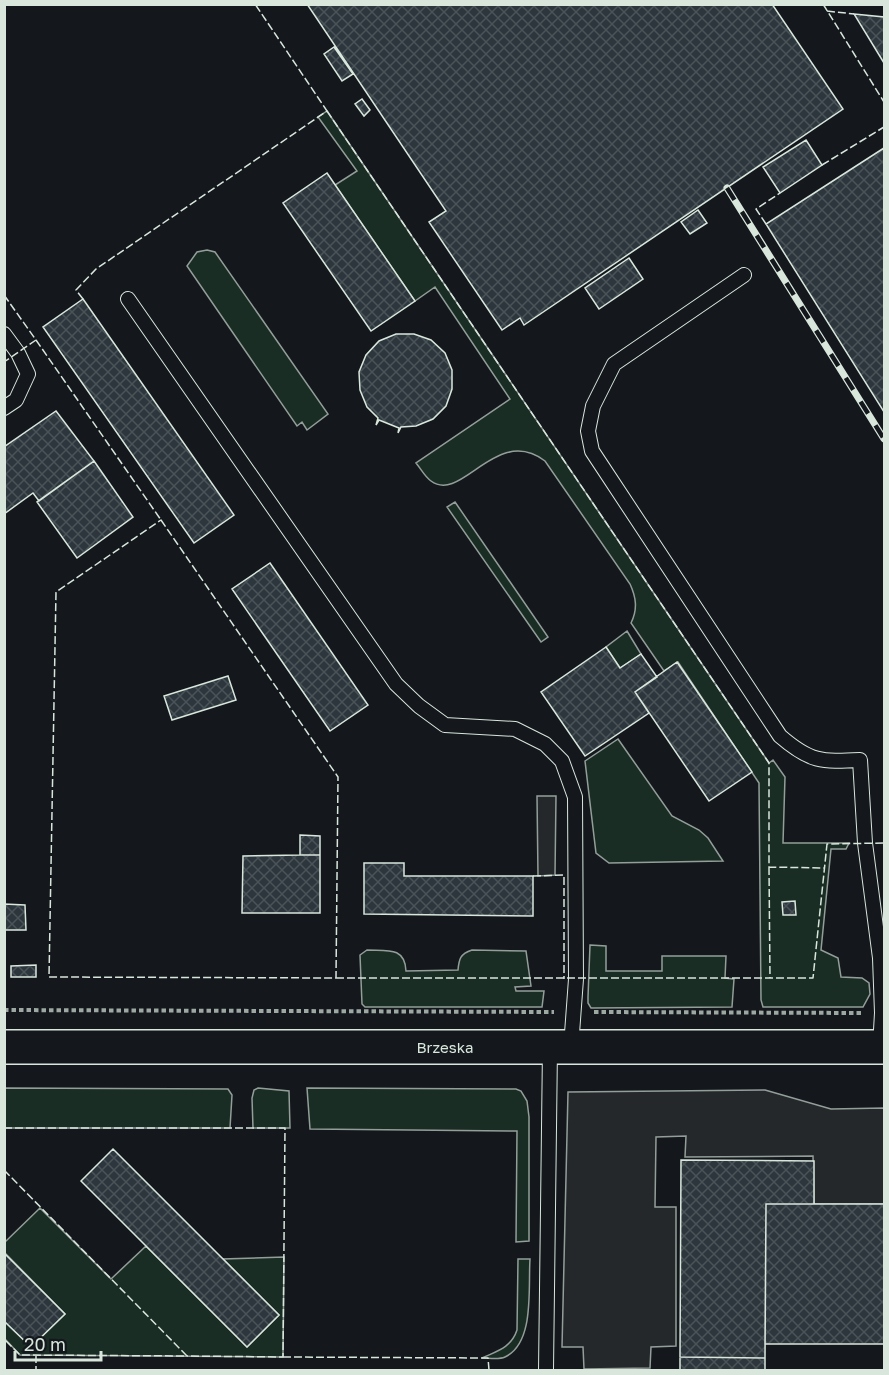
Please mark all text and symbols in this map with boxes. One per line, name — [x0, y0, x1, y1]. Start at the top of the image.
street label: Brzeska — [416, 1038, 474, 1056]
scale bar — [15, 1324, 100, 1362]
text: 20 m — [24, 1333, 66, 1355]

